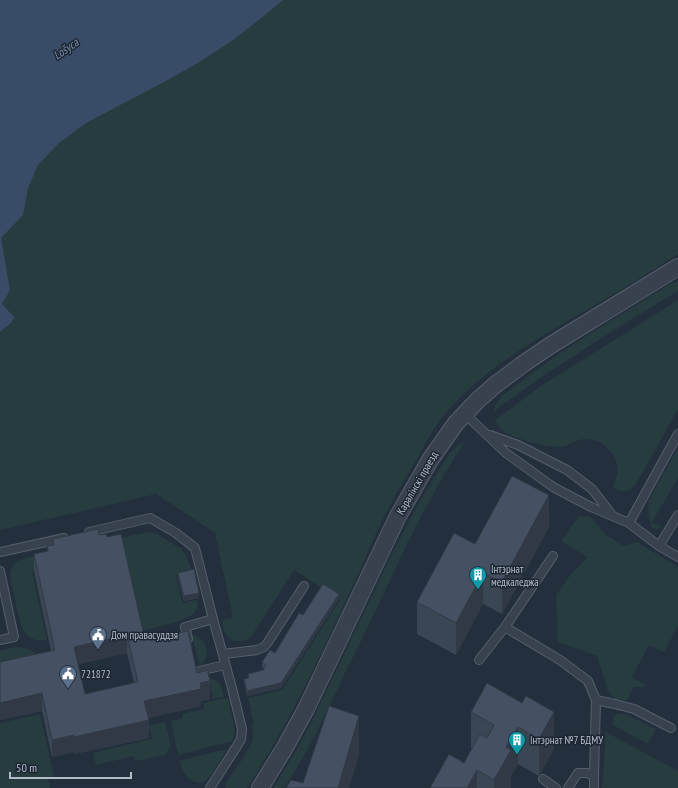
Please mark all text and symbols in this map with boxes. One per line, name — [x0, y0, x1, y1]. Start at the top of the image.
water label: Lošyca — [50, 34, 82, 63]
street label: Каралінскі праезд — [393, 449, 441, 517]
place label: Інтэрнат медкаледжа — [491, 562, 539, 589]
building icon: Інтэрнат медкаледжа — [468, 565, 488, 590]
public building icon: Дом правасуддзя — [88, 625, 108, 650]
place label: Дом правасуддзя — [111, 628, 178, 642]
public building icon: 721872 — [58, 664, 78, 689]
place label: 721872 — [81, 667, 111, 681]
building icon: Інтэрнат №7 БДМУ — [507, 730, 527, 755]
place label: Інтэрнат №7 БДМУ — [530, 733, 603, 747]
scale bar — [10, 754, 131, 780]
text: 50 m — [16, 760, 37, 775]

